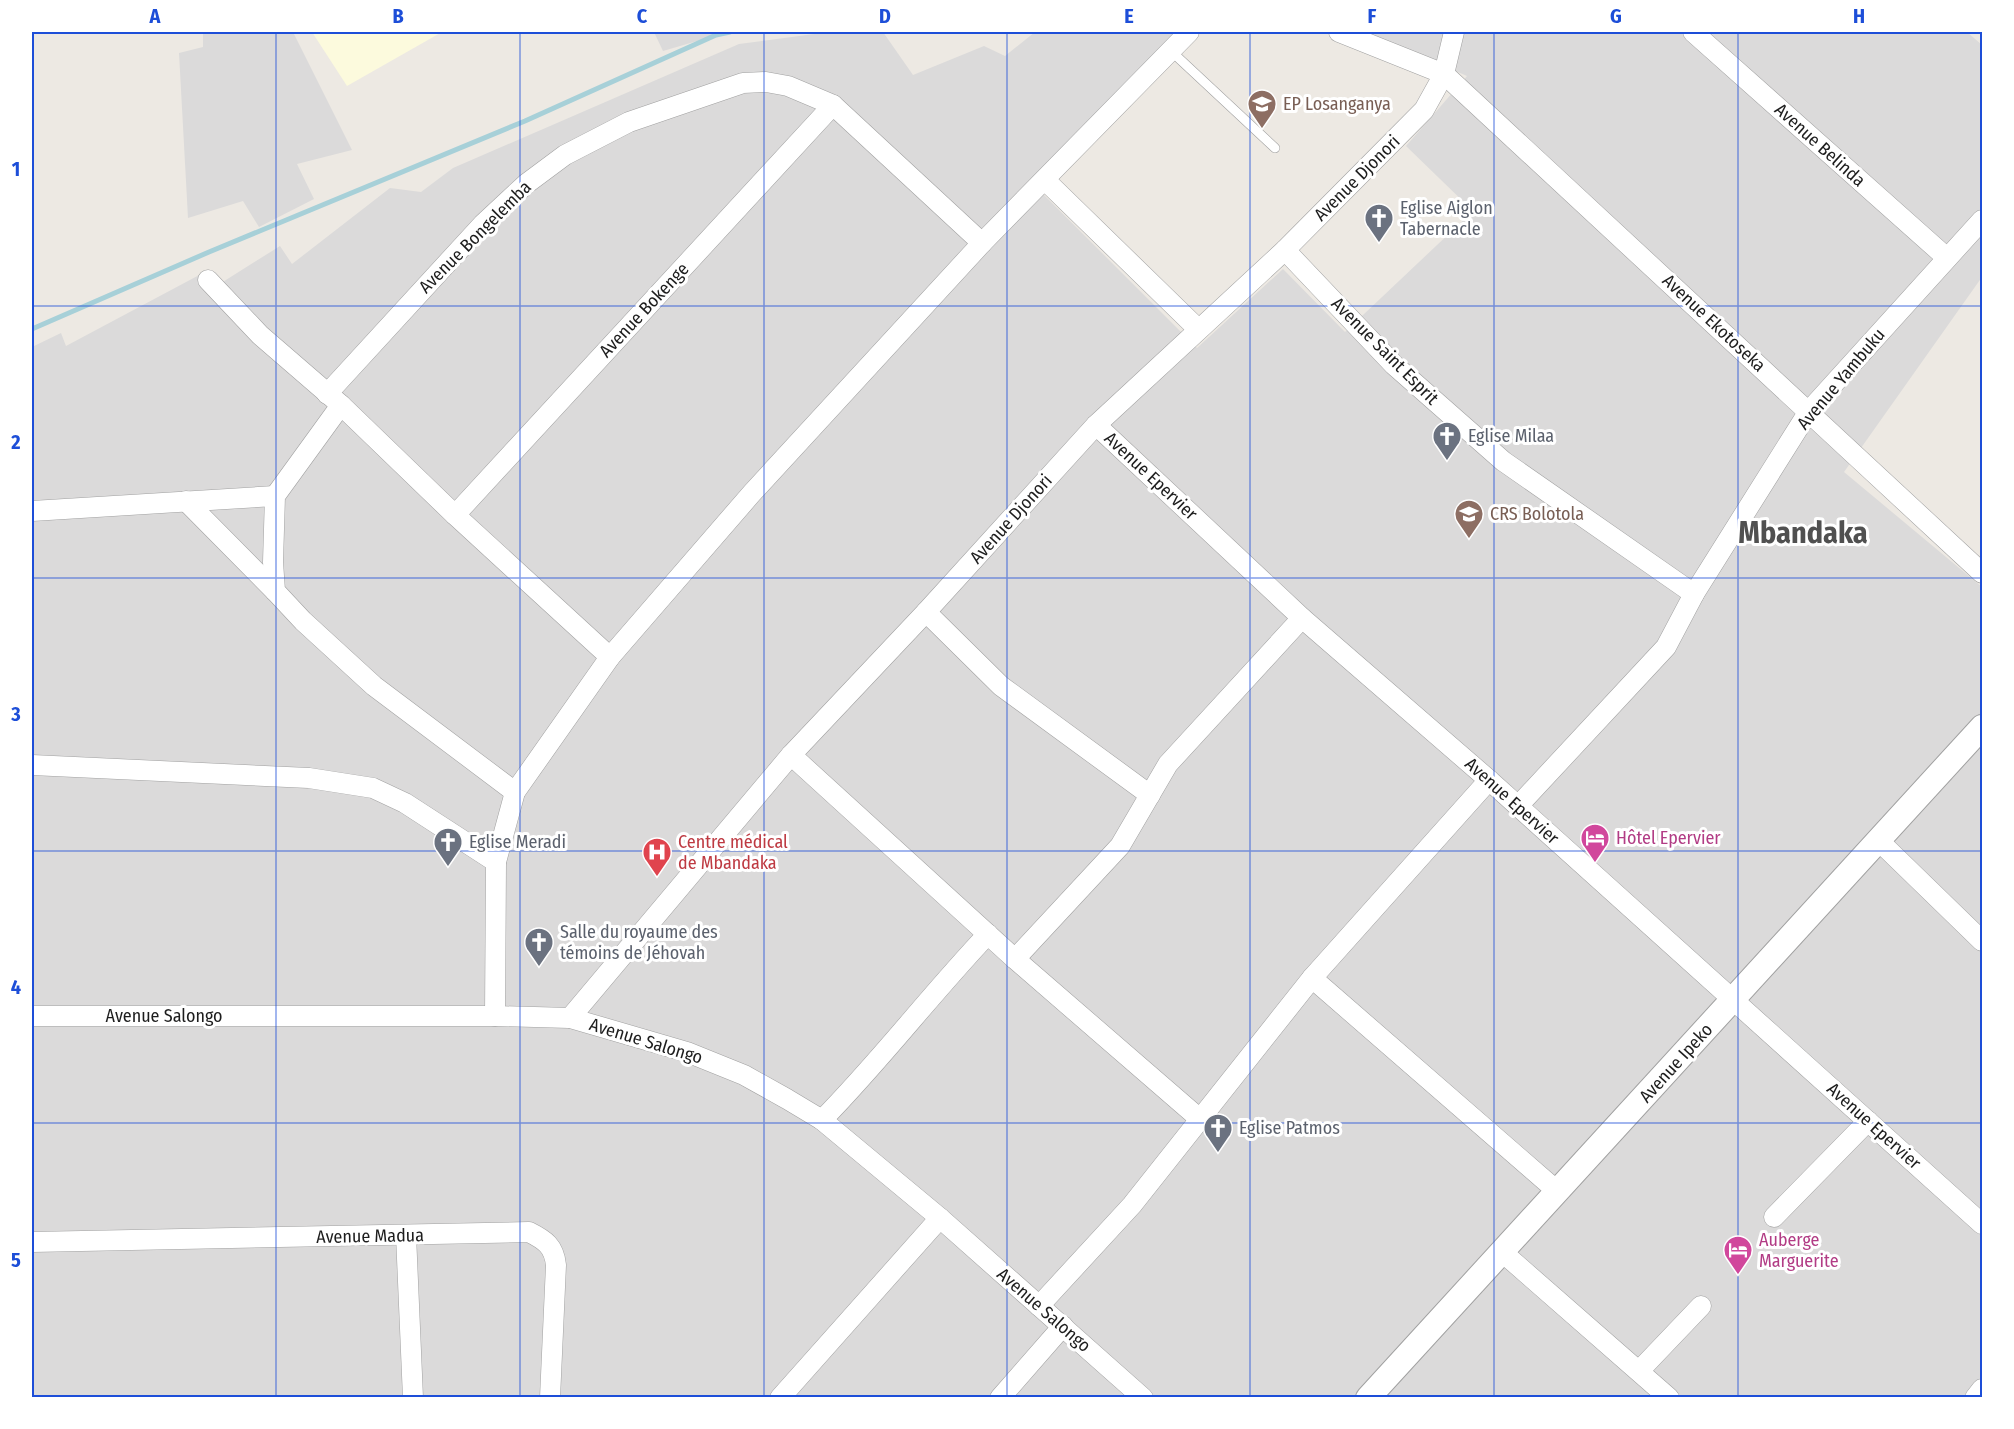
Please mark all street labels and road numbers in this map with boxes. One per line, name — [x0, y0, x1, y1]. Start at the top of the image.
street label: Avenue Belinda — [1770, 99, 1870, 192]
street label: Avenue Djonori — [1309, 130, 1405, 226]
street label: Avenue Bongelemba — [414, 176, 536, 298]
street label: Avenue Bokenge — [595, 258, 693, 362]
street label: Avenue Ekotoseka — [1658, 270, 1770, 377]
street label: Avenue Saint Esprit — [1327, 293, 1443, 409]
street label: Avenue Yambuku — [1792, 324, 1890, 434]
street label: Avenue Epervier — [1100, 427, 1203, 525]
street label: Avenue Djonori — [965, 470, 1057, 568]
street label: Avenue Epervier — [1460, 753, 1564, 849]
street label: Avenue Salongo — [105, 1005, 223, 1027]
street label: Avenue Salongo — [587, 1013, 705, 1069]
street label: Avenue Ipeko — [1635, 1019, 1717, 1107]
street label: Avenue Epervier — [1822, 1078, 1926, 1174]
street label: Avenue Madua — [316, 1224, 424, 1248]
street label: Avenue Salongo — [993, 1263, 1095, 1357]

